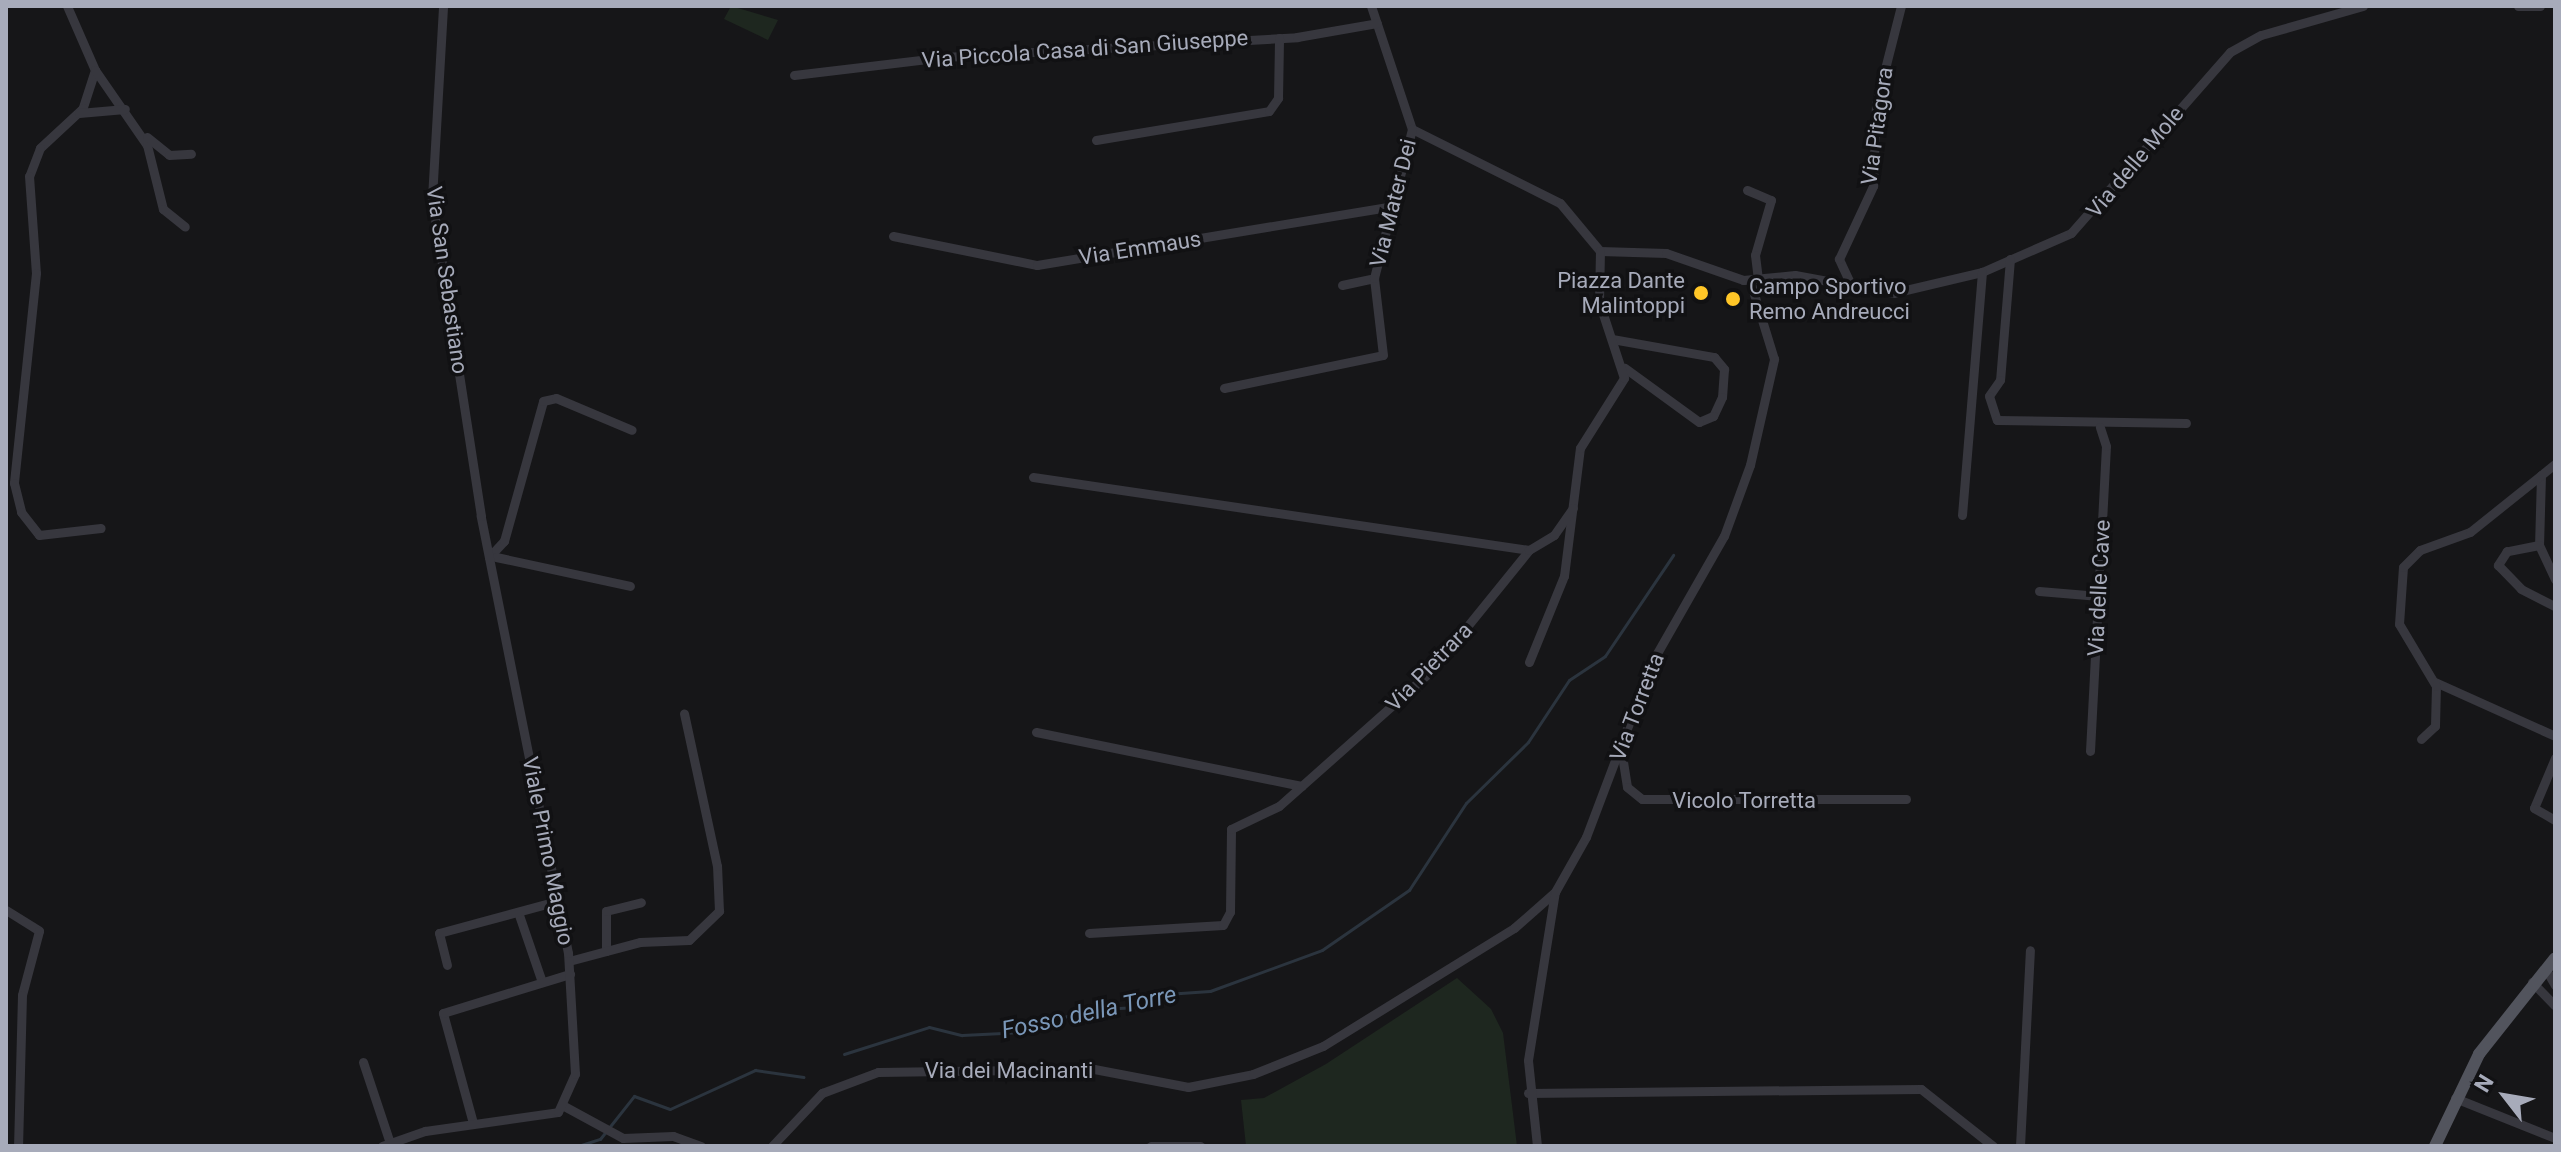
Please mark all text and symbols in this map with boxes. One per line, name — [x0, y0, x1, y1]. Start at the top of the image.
street label: Via Piccola Casa di San Giuseppe — [921, 24, 1249, 74]
street label: Via Pitagora — [1856, 65, 1898, 187]
street label: Via delle Mole — [2081, 101, 2189, 223]
street label: Via Mater Dei — [1364, 136, 1422, 270]
street label: Via San Sebastiano — [421, 185, 473, 375]
street label: Via Emmaus — [1077, 225, 1203, 271]
place label: Piazza Dante Malintoppi — [1557, 267, 1685, 318]
place label: Campo Sportivo Remo Andreucci — [1749, 273, 1910, 324]
marker: Piazza Dante Malintoppi — [1692, 284, 1710, 302]
marker: Campo Sportivo Remo Andreucci — [1724, 290, 1742, 308]
street label: Via delle Cave — [2082, 519, 2116, 657]
street label: Via Pietrara — [1380, 617, 1478, 717]
street label: Via Torretta — [1604, 649, 1670, 765]
street label: Viale Primo Maggio — [517, 754, 579, 948]
street label: Vicolo Torretta — [1672, 788, 1816, 814]
water label: Fosso della Torre — [999, 980, 1179, 1046]
north arrow — [2465, 1056, 2545, 1136]
street label: Via dei Macinanti — [925, 1058, 1093, 1084]
text: N — [2469, 1070, 2499, 1096]

